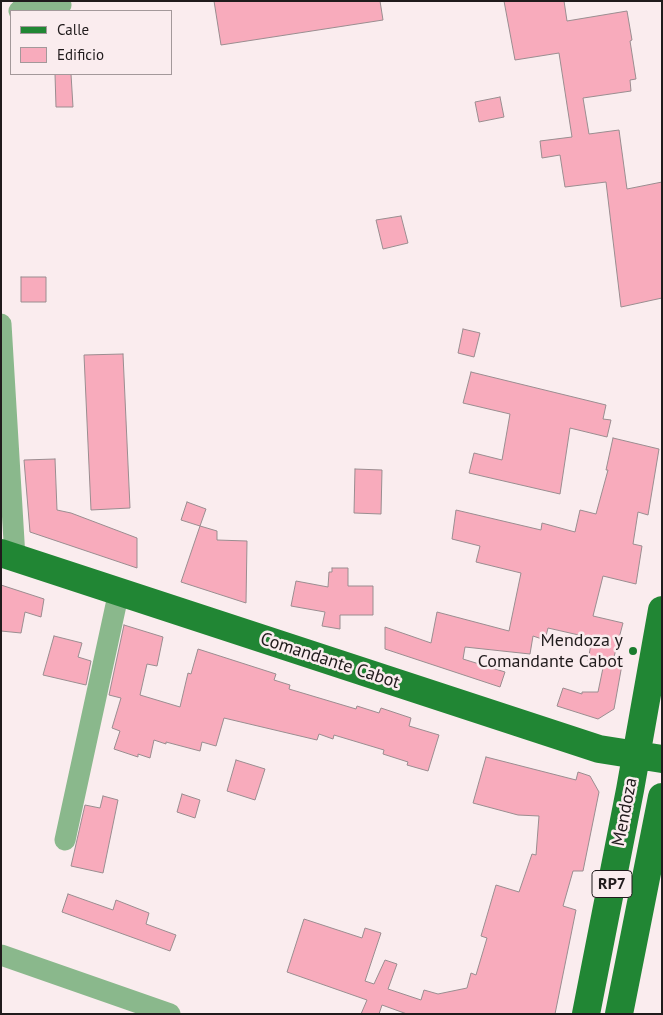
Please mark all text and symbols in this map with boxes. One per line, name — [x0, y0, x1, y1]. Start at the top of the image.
legend — [10, 10, 172, 75]
text: Calle — [57, 20, 89, 39]
text: Edificio — [57, 45, 104, 64]
street label: Comandante Cabot — [258, 628, 402, 694]
place label: Mendoza y Comandante Cabot — [478, 630, 623, 672]
marker: Mendoza y Comandante Cabot — [627, 645, 639, 657]
street label: Mendoza — [608, 776, 642, 848]
road number: RP7 — [592, 871, 632, 898]

